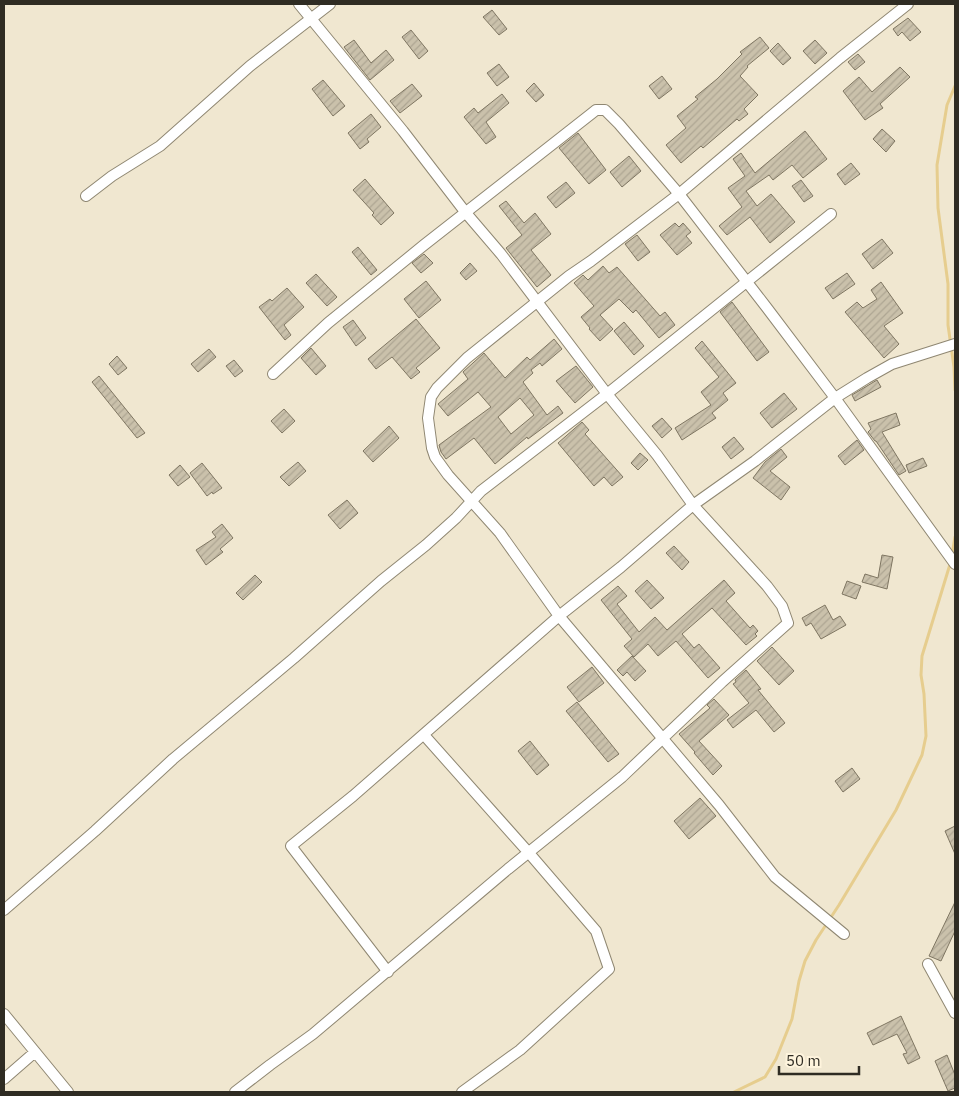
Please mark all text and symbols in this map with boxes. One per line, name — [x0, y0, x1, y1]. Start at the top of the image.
scale bar — [779, 1044, 859, 1076]
text: 50 m — [786, 1051, 821, 1070]

